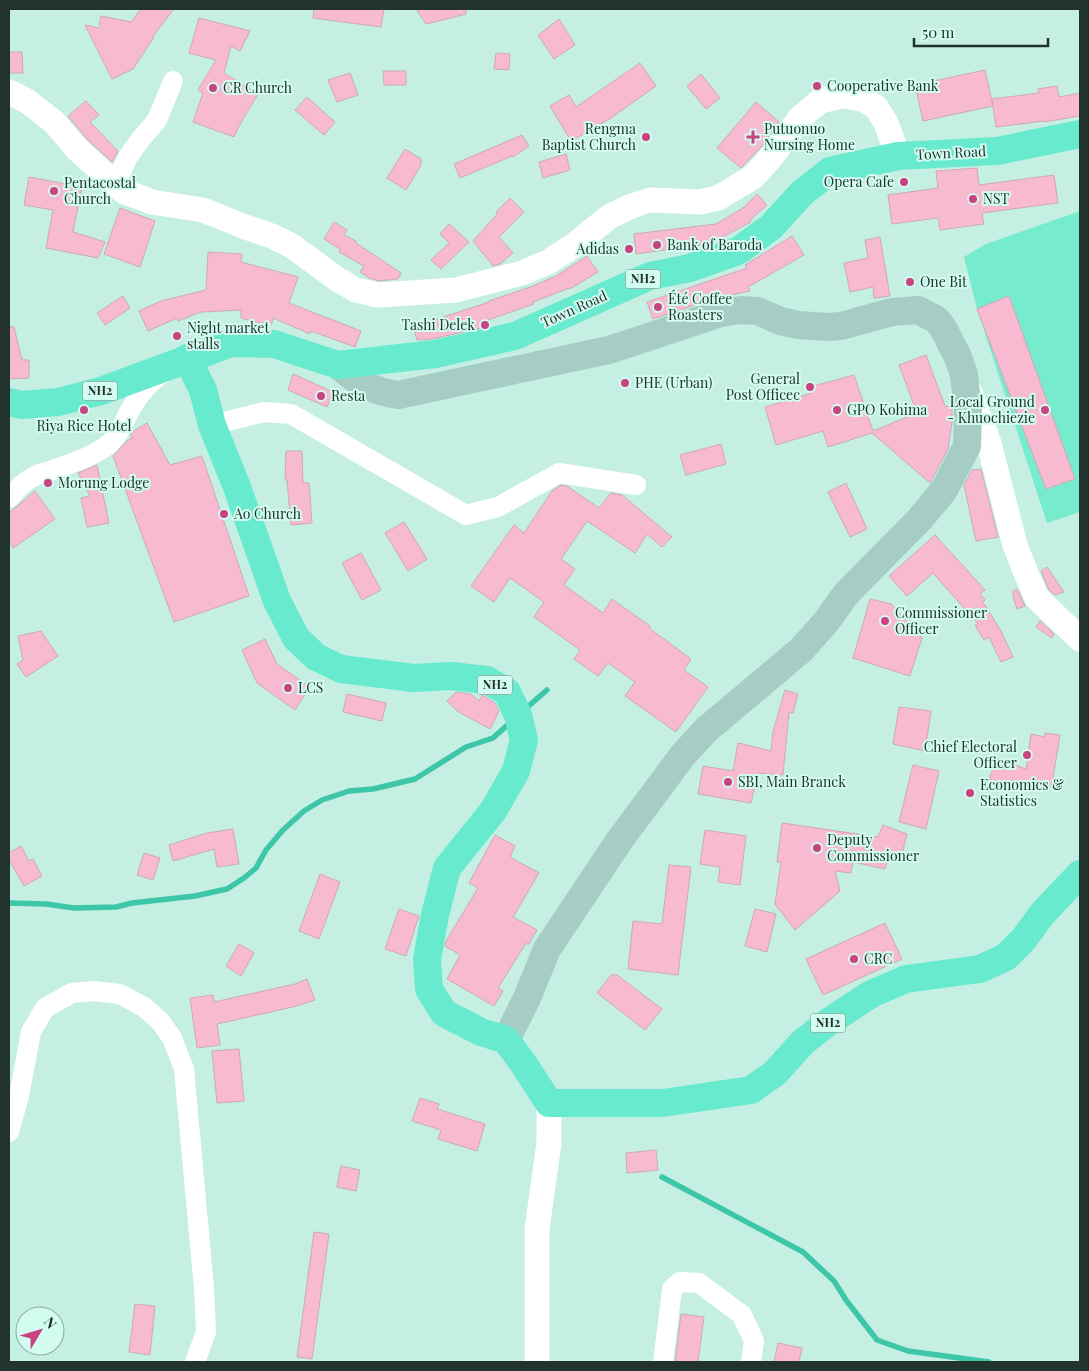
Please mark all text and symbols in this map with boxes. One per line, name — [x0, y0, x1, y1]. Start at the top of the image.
scale bar — [914, 15, 1048, 47]
text: 50 m — [922, 22, 955, 42]
place label: Cooperative Bank — [827, 76, 939, 95]
place label: CR Church — [223, 78, 293, 97]
marker: Cooperative Bank — [811, 80, 823, 92]
marker: CR Church — [207, 82, 219, 94]
place label: Rengma Baptist Church — [542, 119, 637, 154]
place label: Putuonuo Nursing Home — [764, 119, 855, 154]
marker: Putuonuo Nursing Home — [746, 130, 760, 144]
marker: Rengma Baptist Church — [640, 131, 652, 143]
street label: Town Road — [915, 141, 986, 164]
place label: Opera Cafe — [824, 172, 894, 191]
place label: Pentacostal Church — [64, 173, 136, 208]
marker: Opera Cafe — [898, 176, 910, 188]
marker: Pentacostal Church — [48, 185, 60, 197]
place label: NST — [983, 189, 1009, 208]
marker: NST — [967, 193, 979, 205]
place label: Bank of Baroda — [667, 235, 762, 254]
place label: Adidas — [576, 239, 619, 258]
marker: Bank of Baroda — [651, 239, 663, 251]
marker: Adidas — [623, 243, 635, 255]
road number: NH2 — [626, 270, 660, 288]
place label: One Bit — [920, 272, 968, 291]
marker: One Bit — [904, 276, 916, 288]
street label: Town Road — [538, 286, 610, 331]
place label: Été Coffee Roasters — [668, 289, 732, 324]
marker: Été Coffee Roasters — [652, 301, 664, 313]
place label: Tashi Delek — [402, 315, 475, 334]
place label: Night market stalls — [187, 318, 270, 353]
marker: Tashi Delek — [479, 319, 491, 331]
marker: Night market stalls — [171, 330, 183, 342]
place label: General Post Officec — [726, 369, 800, 404]
place label: PHE (Urban) — [635, 373, 712, 392]
marker: PHE (Urban) — [619, 377, 631, 389]
marker: General Post Officec — [804, 381, 816, 393]
road number: NH2 — [82, 382, 118, 401]
place label: Resta — [331, 386, 365, 405]
marker: Resta — [315, 390, 327, 402]
place label: Local Ground - Khuochiezie — [947, 392, 1035, 427]
place label: GPO Kohima — [847, 400, 927, 419]
marker: Riya Rice Hotel — [78, 404, 90, 416]
marker: GPO Kohima — [831, 404, 843, 416]
marker: Local Ground - Khuochiezie — [1039, 404, 1051, 416]
place label: Riya Rice Hotel — [36, 416, 132, 435]
place label: Morung Lodge — [58, 473, 149, 492]
marker: Morung Lodge — [42, 477, 54, 489]
place label: Ao Church — [233, 504, 302, 523]
marker: Ao Church — [218, 508, 230, 520]
place label: Commissioner Officer — [895, 603, 988, 638]
marker: Commissioner Officer — [879, 615, 891, 627]
road number: NH2 — [478, 676, 512, 694]
place label: LCS — [298, 678, 323, 697]
marker: LCS — [282, 682, 294, 694]
place label: Chief Electoral Officer — [924, 737, 1018, 772]
marker: Chief Electoral Officer — [1021, 749, 1033, 761]
place label: SBI, Main Branck — [738, 772, 846, 791]
place label: Economics & Statistics — [980, 775, 1064, 810]
marker: SBI, Main Branck — [722, 776, 734, 788]
marker: Economics & Statistics — [964, 787, 976, 799]
place label: Deputy Commissioner — [827, 830, 920, 865]
marker: Deputy Commissioner — [811, 842, 823, 854]
place label: CRC — [864, 949, 892, 968]
marker: CRC — [848, 953, 860, 965]
road number: NH2 — [810, 1014, 846, 1032]
north arrow — [15, 1306, 65, 1356]
text: N — [40, 1313, 61, 1333]

